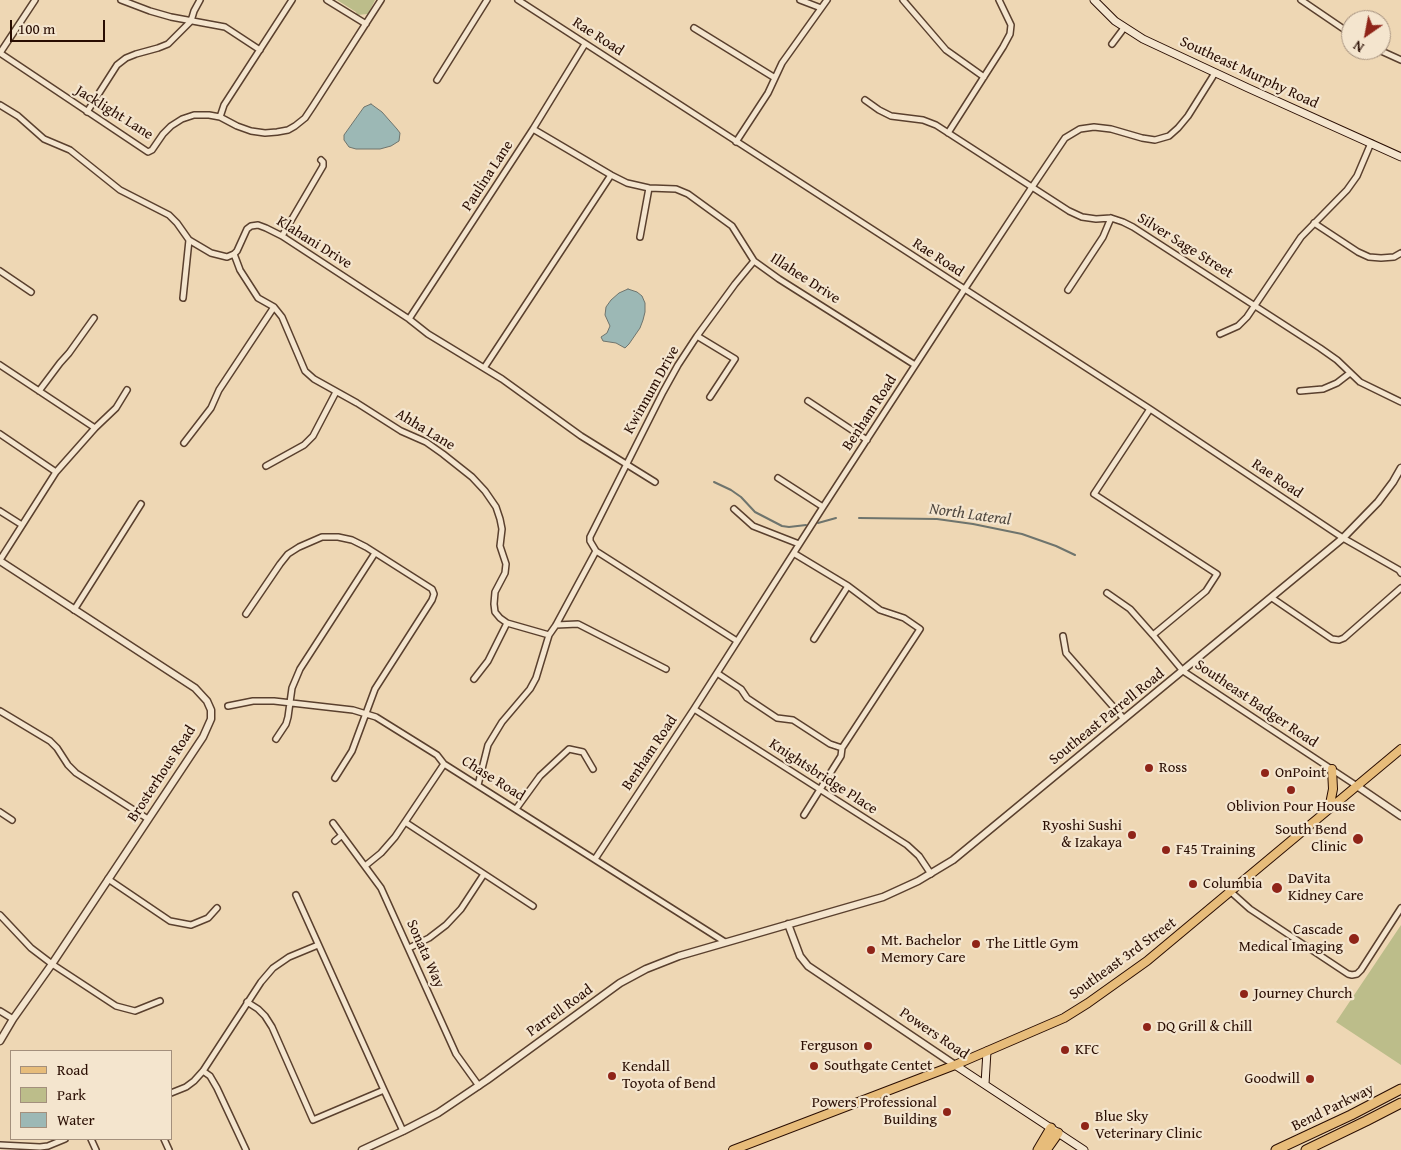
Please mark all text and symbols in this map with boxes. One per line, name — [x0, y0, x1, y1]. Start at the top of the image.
scale bar — [12, 10, 108, 42]
north arrow — [1341, 10, 1391, 60]
street label: Rae Road — [569, 14, 627, 60]
text: 100 m — [18, 18, 55, 39]
street label: Southeast Murphy Road — [1177, 33, 1321, 113]
text: N — [1349, 36, 1368, 58]
street label: Jacklight Lane — [72, 82, 156, 144]
street label: Paulina Lane — [459, 137, 517, 215]
street label: Silver Sage Street — [1134, 209, 1236, 283]
street label: Klahani Drive — [273, 213, 355, 273]
street label: Rae Road — [909, 235, 967, 281]
street label: Illahee Drive — [767, 250, 843, 308]
street label: Kwinnum Drive — [620, 343, 684, 437]
street label: Benham Road — [839, 372, 901, 454]
street label: Ahha Lane — [392, 405, 458, 455]
street label: Rae Road — [1248, 455, 1306, 503]
water label: North Lateral — [928, 500, 1012, 530]
street label: Southeast Badger Road — [1191, 656, 1321, 752]
street label: Southeast Parrell Road — [1046, 665, 1168, 769]
street label: Benham Road — [618, 712, 682, 794]
street label: Brosterhous Road — [124, 722, 200, 826]
street label: Knightsbridge Place — [765, 735, 881, 819]
street label: Chase Road — [458, 752, 528, 806]
place label: Ross — [1159, 759, 1187, 777]
marker: Ross — [1143, 762, 1155, 774]
place label: OnPoint — [1275, 764, 1326, 782]
marker: OnPoint — [1259, 767, 1271, 779]
marker: Oblivion Pour House — [1285, 784, 1297, 796]
place label: Oblivion Pour House — [1227, 798, 1355, 816]
place label: Ryoshi Sushi & Izakaya — [1043, 817, 1122, 852]
place label: South Bend Clinic — [1275, 821, 1347, 856]
marker: Ryoshi Sushi & Izakaya — [1126, 829, 1138, 841]
marker: South Bend Clinic — [1351, 832, 1365, 846]
place label: F45 Training — [1176, 841, 1255, 859]
marker: F45 Training — [1160, 844, 1172, 856]
place label: DaVita Kidney Care — [1288, 870, 1364, 905]
place label: Columbia — [1203, 875, 1262, 893]
marker: Columbia — [1187, 878, 1199, 890]
marker: DaVita Kidney Care — [1270, 881, 1284, 895]
street label: Southeast 3rd Street — [1066, 914, 1180, 1004]
street label: Sonata Way — [402, 917, 448, 991]
place label: Cascade Medical Imaging — [1239, 921, 1343, 956]
place label: Mt. Bachelor Memory Care — [881, 932, 965, 967]
marker: Cascade Medical Imaging — [1347, 932, 1361, 946]
place label: The Little Gym — [986, 935, 1078, 953]
marker: The Little Gym — [970, 938, 982, 950]
marker: Mt. Bachelor Memory Care — [865, 944, 877, 956]
street label: Parrell Road — [523, 981, 597, 1041]
place label: Journey Church — [1254, 985, 1352, 1003]
marker: Journey Church — [1238, 988, 1250, 1000]
street label: Powers Road — [896, 1004, 972, 1064]
place label: DQ Grill & Chill — [1157, 1018, 1252, 1036]
marker: DQ Grill & Chill — [1141, 1021, 1153, 1033]
place label: Ferguson — [800, 1037, 858, 1055]
marker: Ferguson — [862, 1040, 874, 1052]
place label: KFC — [1075, 1041, 1099, 1059]
marker: KFC — [1059, 1044, 1071, 1056]
legend — [10, 1050, 172, 1140]
place label: Southgate Centet — [824, 1057, 932, 1075]
place label: Kendall Toyota of Bend — [622, 1058, 716, 1093]
text: Road — [57, 1059, 88, 1080]
marker: Southgate Centet — [808, 1060, 820, 1072]
marker: Kendall Toyota of Bend — [606, 1070, 618, 1082]
place label: Goodwill — [1245, 1070, 1300, 1088]
marker: Goodwill — [1304, 1073, 1316, 1085]
street label: Bend Parkway — [1289, 1080, 1377, 1136]
text: Park — [57, 1084, 86, 1105]
place label: Powers Professional Building — [812, 1094, 937, 1129]
marker: Powers Professional Building — [941, 1106, 953, 1118]
place label: Blue Sky Veterinary Clinic — [1095, 1108, 1202, 1143]
text: Water — [57, 1109, 95, 1130]
marker: Blue Sky Veterinary Clinic — [1079, 1120, 1091, 1132]

